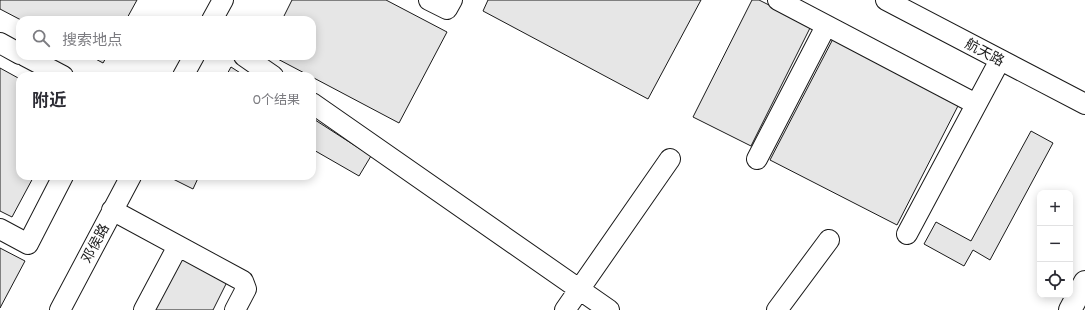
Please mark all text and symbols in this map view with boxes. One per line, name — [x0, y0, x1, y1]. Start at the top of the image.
search box — [16, 16, 316, 60]
icon: search — [30, 27, 52, 49]
text: 搜索地点 — [62, 31, 122, 49]
street label: 航天路 — [962, 35, 1007, 70]
text: 附近 — [32, 90, 66, 111]
text: 0个结果 — [253, 92, 300, 108]
map controls — [1037, 190, 1073, 298]
button: + — [1037, 190, 1073, 226]
street label: 邓侯路 — [78, 221, 113, 266]
button: − — [1037, 226, 1073, 262]
button: locate — [1037, 262, 1073, 298]

